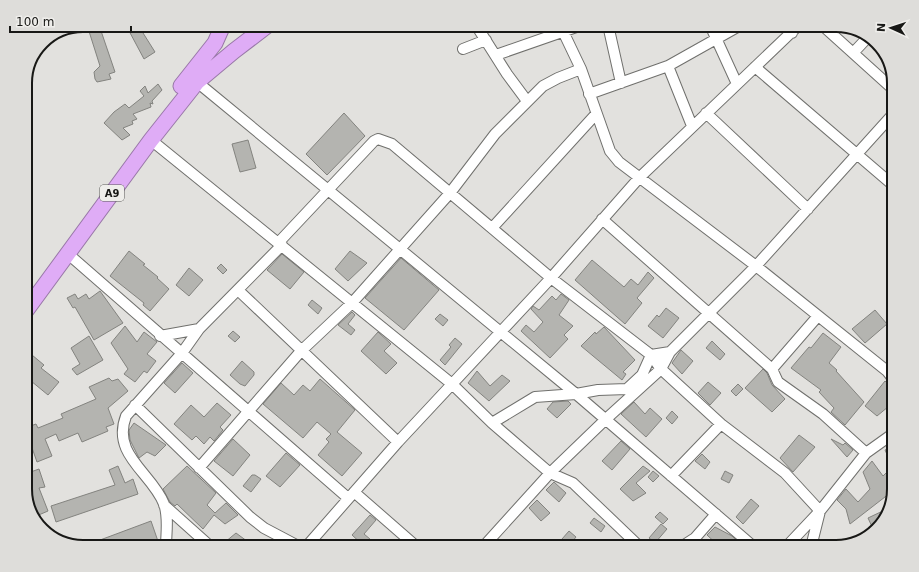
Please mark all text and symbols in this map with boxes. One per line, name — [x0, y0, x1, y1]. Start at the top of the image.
scale bar — [10, 8, 131, 34]
north arrow — [871, 8, 911, 48]
text: 100 m — [16, 15, 54, 29]
text: N — [875, 23, 888, 32]
road number: A9 — [100, 185, 124, 201]

